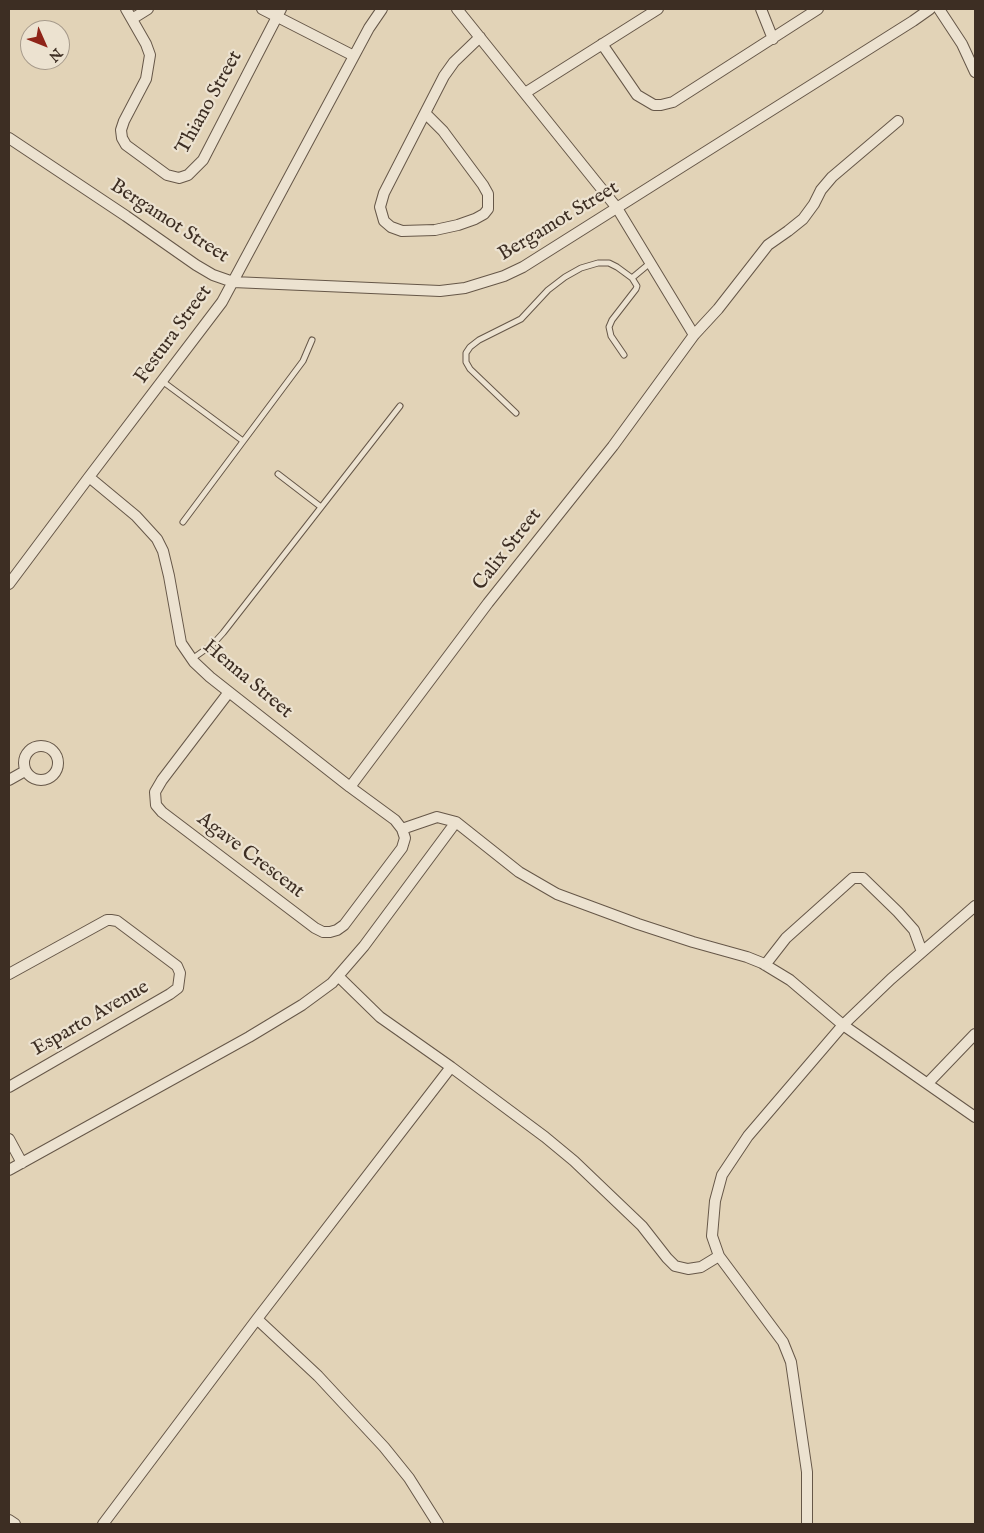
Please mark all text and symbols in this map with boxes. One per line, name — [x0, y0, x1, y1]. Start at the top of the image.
north arrow — [20, 20, 70, 70]
text: N — [44, 44, 66, 65]
street label: Thiano Street — [172, 47, 248, 159]
street label: Bergamot Street — [105, 175, 233, 269]
street label: Bergamot Street — [494, 177, 624, 267]
street label: Festura Street — [130, 281, 218, 389]
street label: Calix Street — [469, 504, 547, 596]
street label: Henna Street — [197, 635, 297, 725]
street label: Agave Crescent — [192, 808, 308, 904]
street label: Esparto Avenue — [28, 976, 154, 1062]

